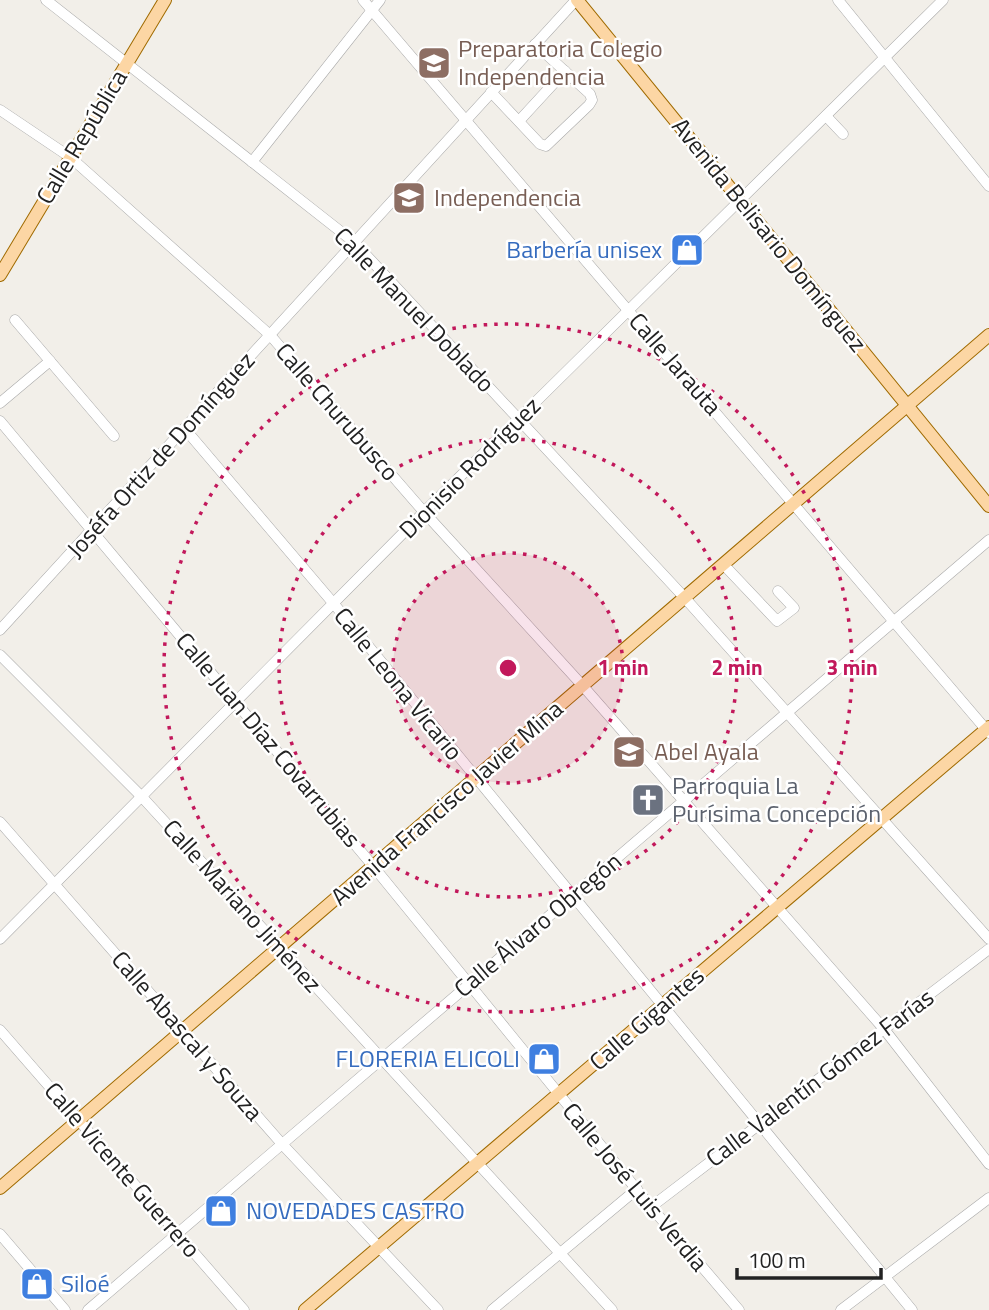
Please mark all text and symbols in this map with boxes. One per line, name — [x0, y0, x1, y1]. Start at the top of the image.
place label: Preparatoria Colegio Independencia — [458, 30, 663, 94]
school or university icon: Preparatoria Colegio Independencia — [415, 44, 453, 82]
street label: Calle República — [27, 62, 136, 211]
street label: Avenida Belisario Domínguez — [664, 109, 876, 359]
school or university icon: Independencia — [390, 179, 428, 217]
place label: Independencia — [434, 179, 581, 215]
street label: Calle Manuel Doblado — [326, 218, 503, 400]
place label: Barbería unisex — [506, 231, 662, 267]
shop icon: Barbería unisex — [668, 231, 706, 269]
street label: Calle Jarauta — [621, 304, 731, 423]
street label: Calle Churubusco — [267, 334, 408, 488]
street label: Joséfa Ortiz de Domínguez — [58, 343, 263, 565]
street label: Dionisio Rodríguez — [390, 388, 548, 546]
street label: Calle Leona Vicario — [326, 599, 472, 768]
street label: Calle Juan Díaz Covarrubias — [168, 624, 370, 855]
text: 1 min — [597, 651, 649, 683]
text: 2 min — [711, 651, 763, 683]
text: 3 min — [826, 651, 878, 683]
centre of rings — [496, 656, 520, 680]
street label: Avenida Francisco Javier Mina — [322, 691, 570, 913]
school or university icon: Abel Ayala — [610, 733, 648, 771]
place label: Abel Ayala — [654, 733, 759, 769]
place label: Parroquia La Purísima Concepción — [672, 767, 881, 831]
church icon: Parroquia La Purísima Concepción — [629, 781, 667, 819]
street label: Calle Mariano Jiménez — [155, 811, 331, 1000]
street label: Calle Álvaro Obregón — [446, 843, 629, 1005]
street label: Calle Abascal y Souza — [104, 942, 272, 1128]
street label: Calle Gigantes — [581, 958, 712, 1079]
street label: Calle Valentín Gómez Farías — [698, 979, 941, 1175]
place label: FLORERIA ELICOLI — [335, 1040, 520, 1076]
shop icon: FLORERIA ELICOLI — [525, 1040, 563, 1078]
street label: Calle Vicente Guerrero — [36, 1073, 209, 1265]
street label: Calle José Luis Verdia — [554, 1094, 717, 1279]
shop icon: NOVEDADES CASTRO — [202, 1192, 240, 1230]
place label: NOVEDADES CASTRO — [246, 1192, 465, 1228]
scale bar — [737, 1236, 880, 1280]
text: 100 m — [748, 1244, 805, 1276]
shop icon: Siloé — [18, 1265, 56, 1303]
place label: Siloé — [61, 1265, 110, 1301]

